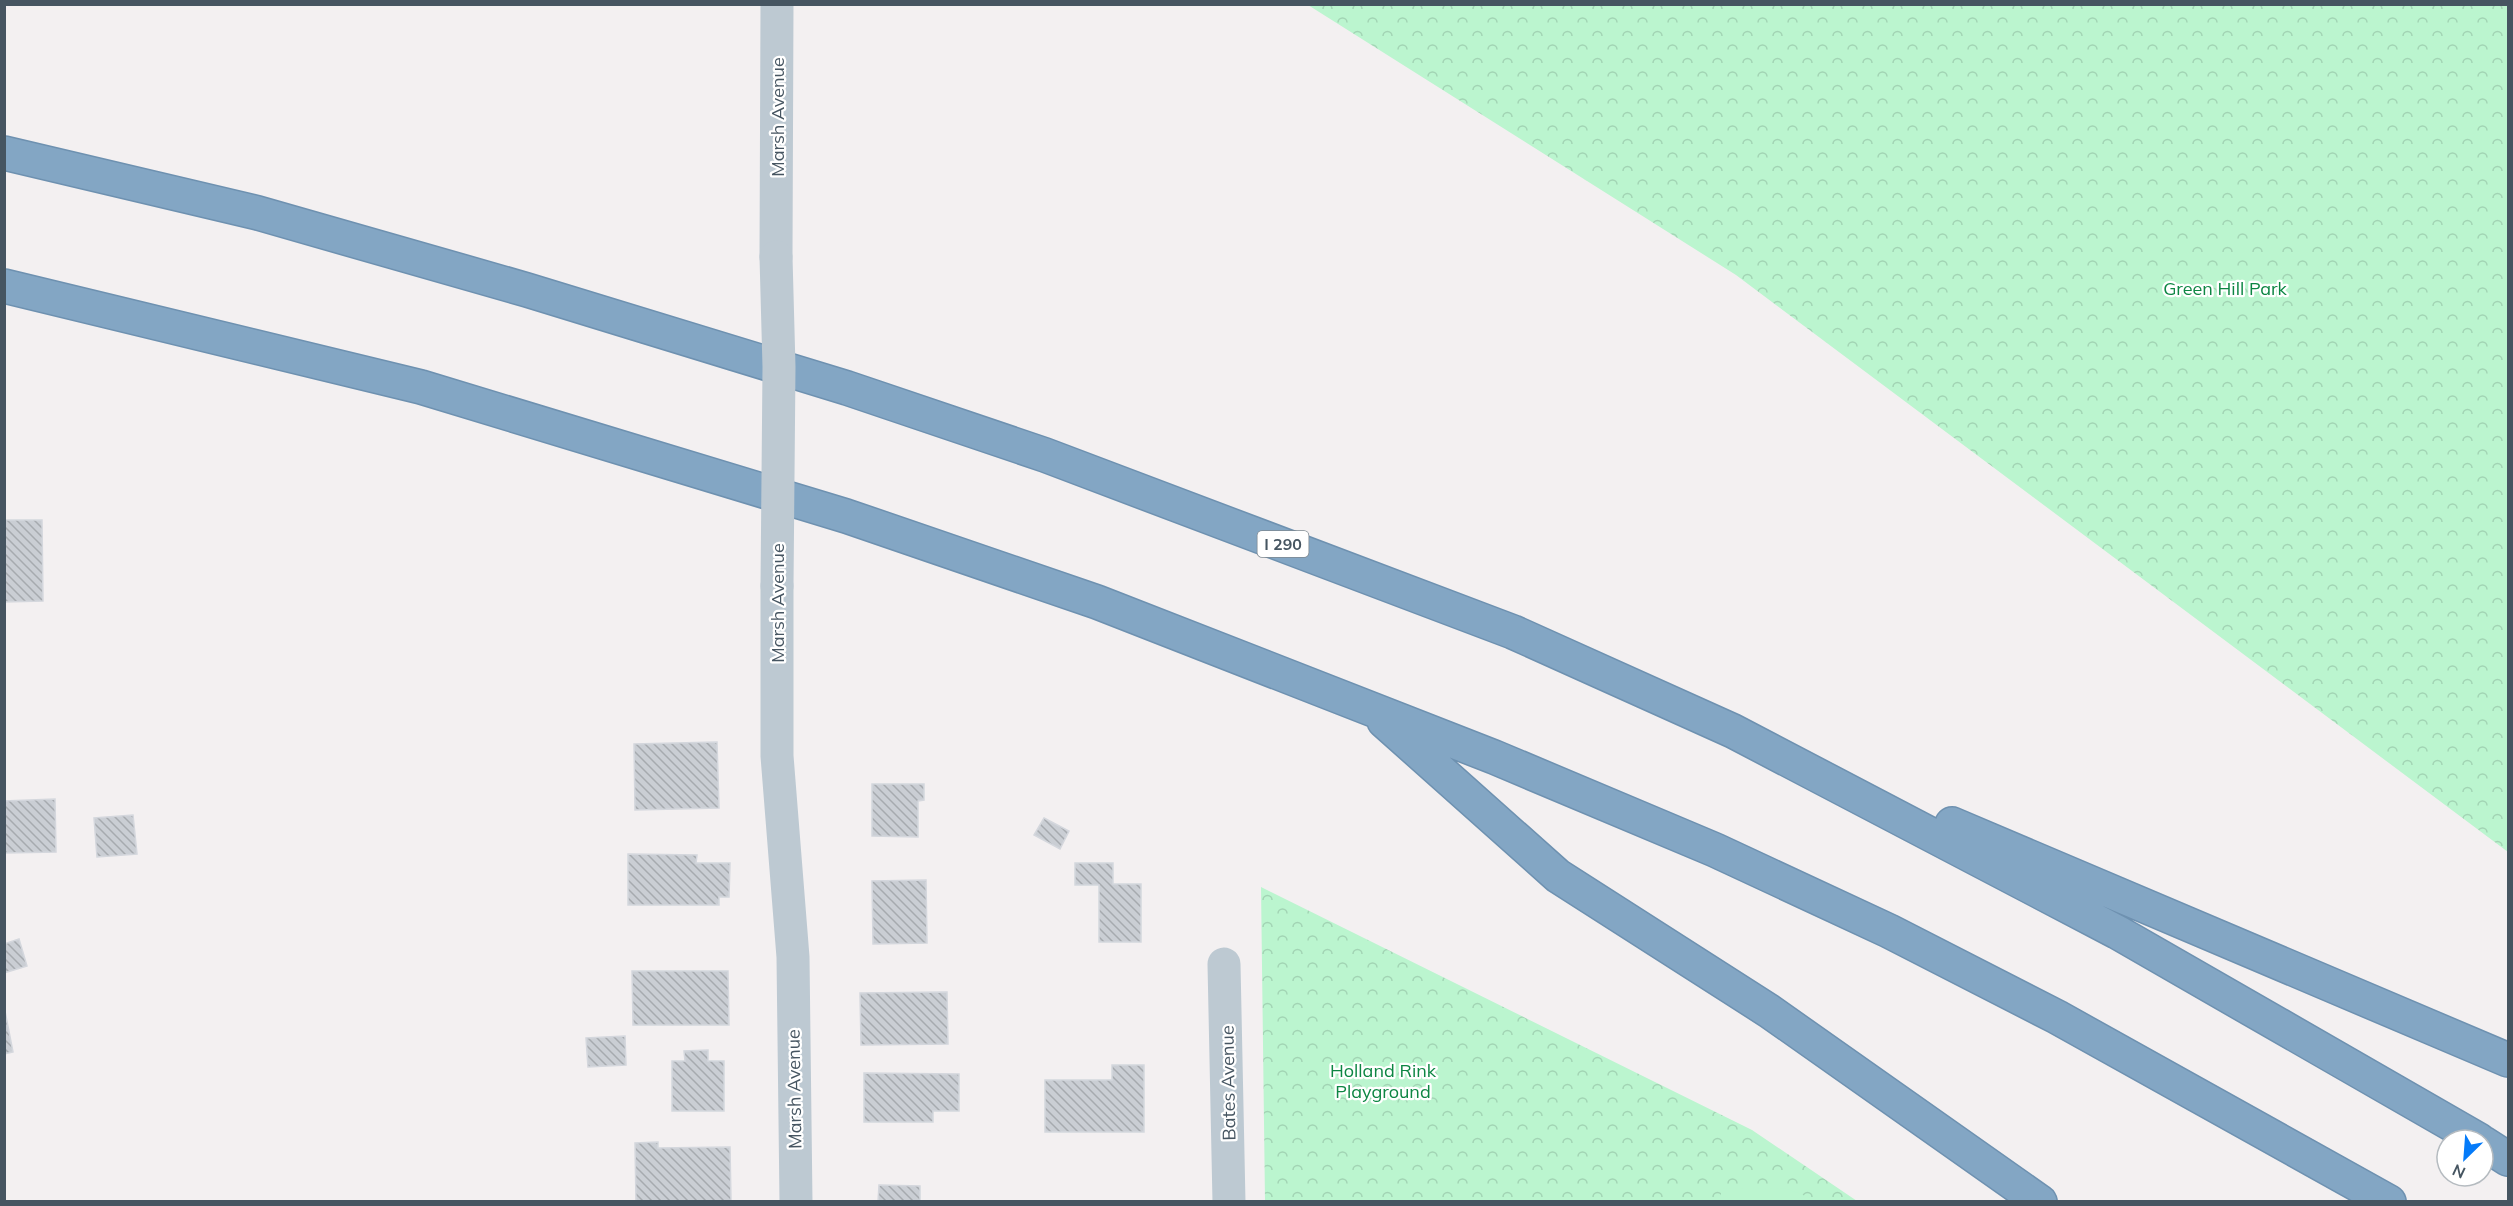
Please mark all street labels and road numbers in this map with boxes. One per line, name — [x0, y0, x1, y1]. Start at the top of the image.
street label: Marsh Avenue — [766, 57, 789, 177]
road number: I 290 — [1258, 531, 1308, 557]
street label: Marsh Avenue — [766, 543, 789, 663]
street label: Bates Avenue — [1215, 1025, 1241, 1141]
street label: Marsh Avenue — [781, 1029, 807, 1149]

